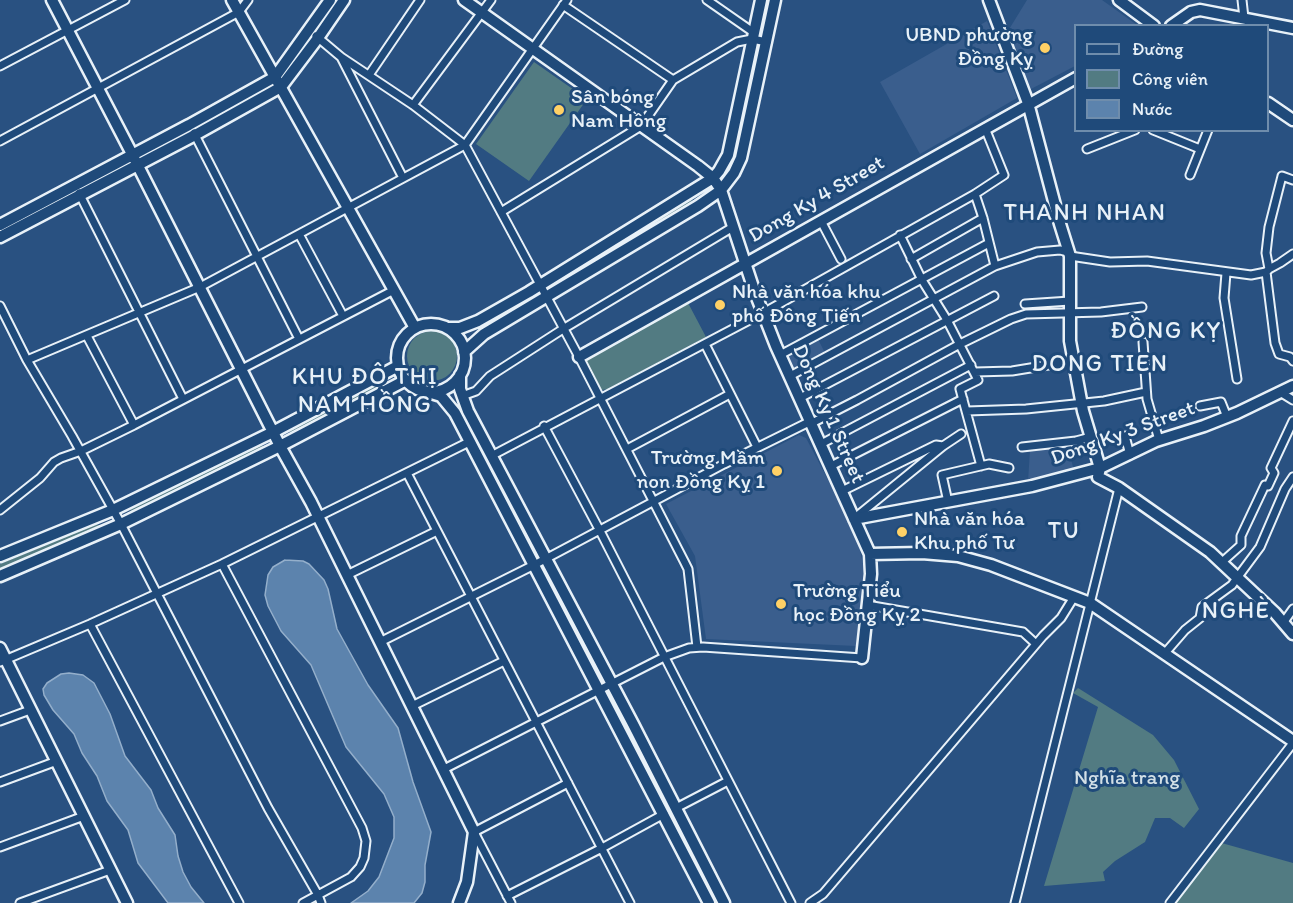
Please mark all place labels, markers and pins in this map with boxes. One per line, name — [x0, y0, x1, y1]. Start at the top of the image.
place label: UBND phường Đồng Kỵ — [905, 23, 1033, 73]
marker: UBND phường Đồng Kỵ — [1038, 41, 1052, 55]
place label: Sân bóng Nam Hồng — [571, 85, 666, 135]
marker: Sân bóng Nam Hồng — [552, 103, 566, 117]
place label: Nhà văn hóa khu phố Đông Tiến — [732, 280, 881, 330]
marker: Nhà văn hóa khu phố Đông Tiến — [713, 298, 727, 312]
place label: Trường Mầm non Đồng Kỵ 1 — [637, 446, 765, 496]
marker: Trường Mầm non Đồng Kỵ 1 — [770, 464, 784, 478]
place label: Nhà văn hóa Khu phố Tư — [914, 507, 1025, 557]
marker: Nhà văn hóa Khu phố Tư — [895, 525, 909, 539]
place label: Trường Tiểu học Đồng Kỵ 2 — [793, 579, 921, 629]
marker: Trường Tiểu học Đồng Kỵ 2 — [774, 597, 788, 611]

